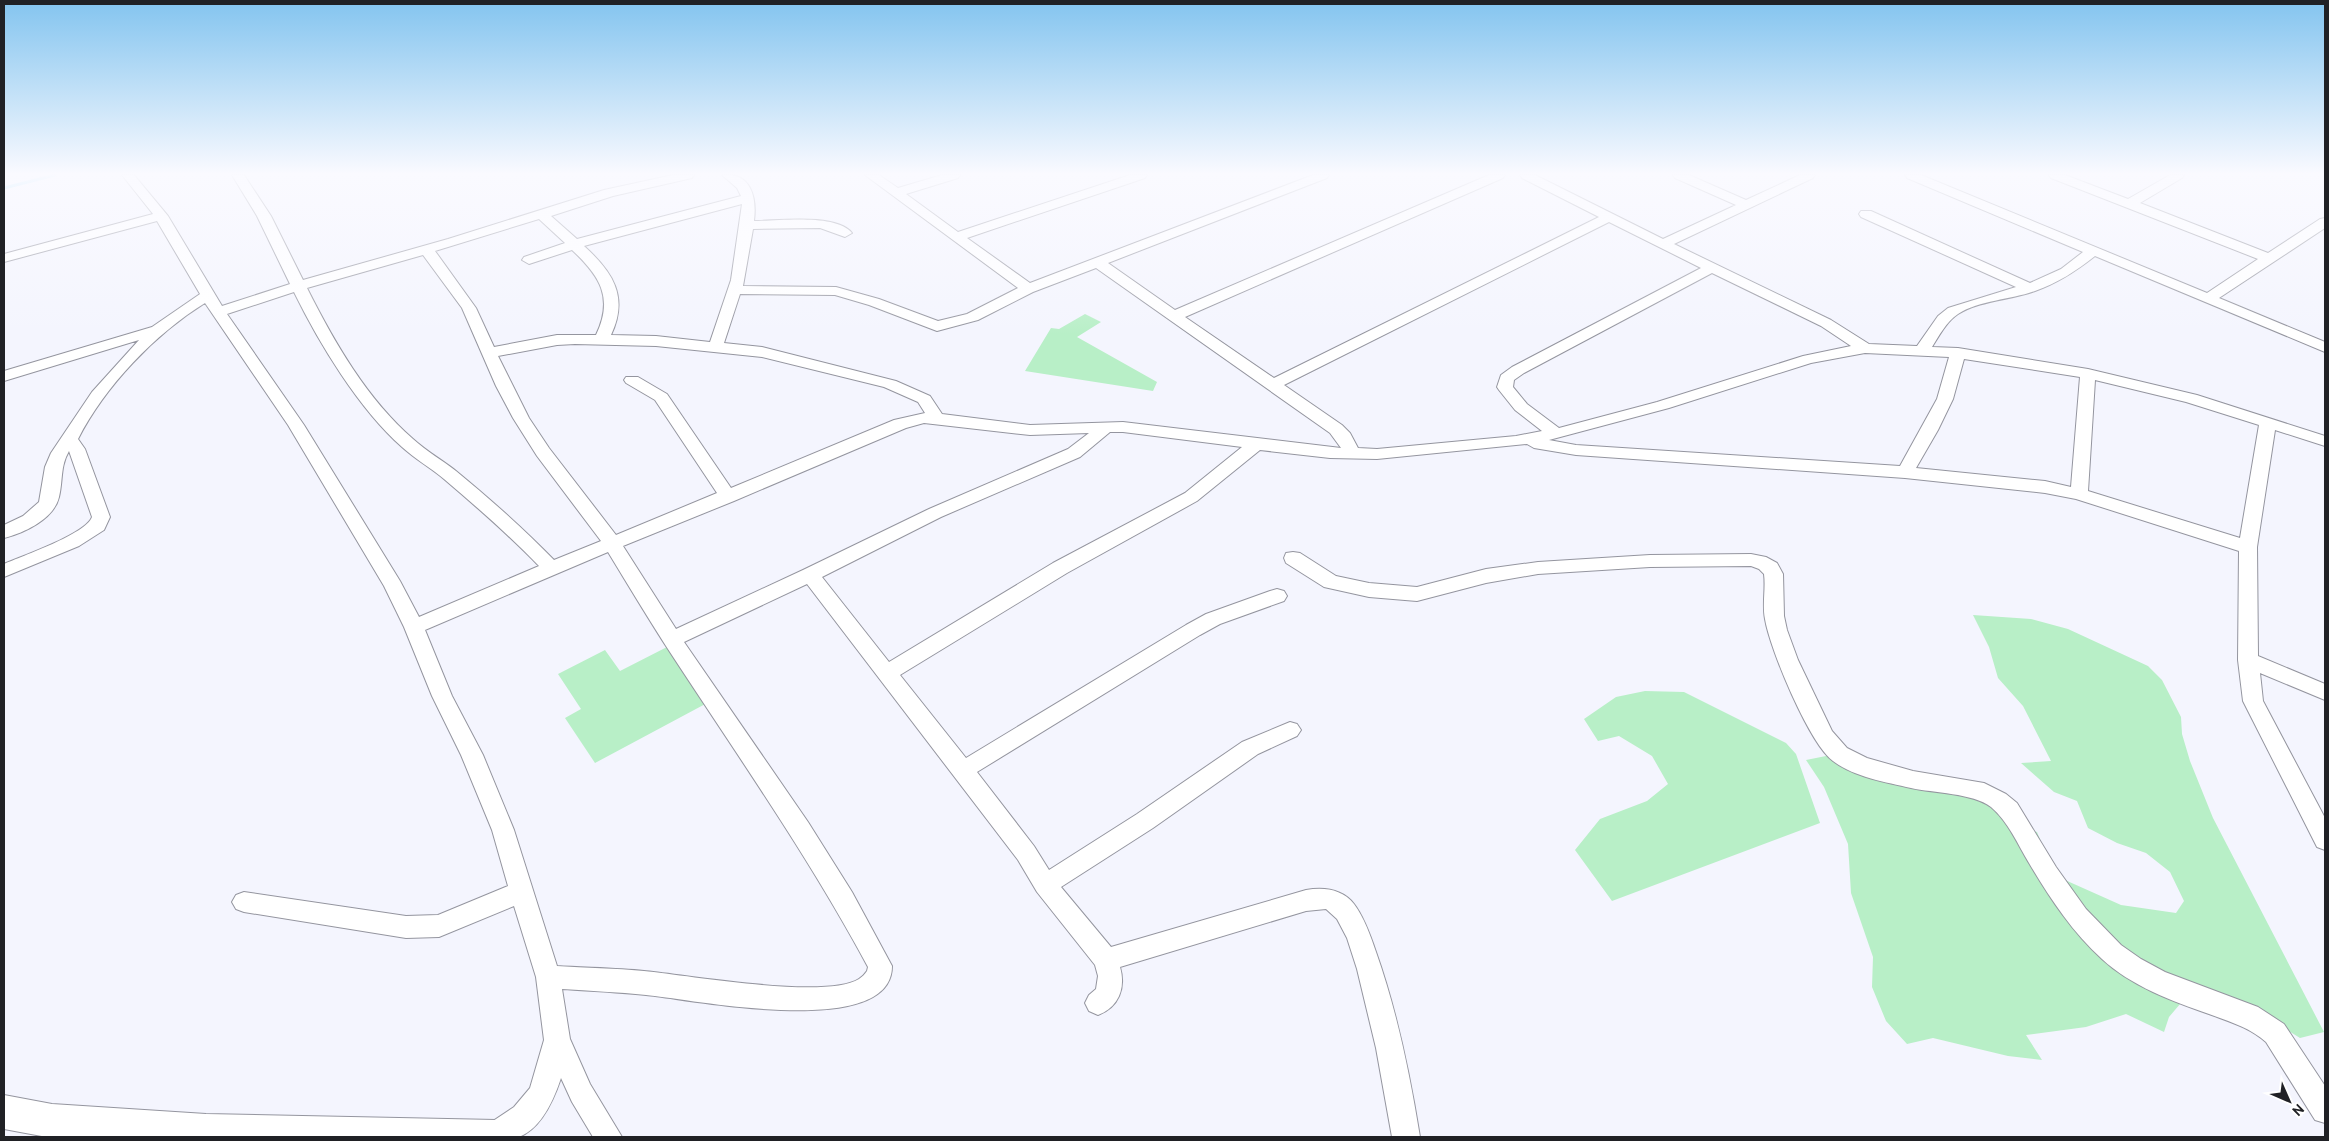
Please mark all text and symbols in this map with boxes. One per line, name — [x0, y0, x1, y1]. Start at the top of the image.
north arrow — [2264, 1076, 2314, 1126]
text: N — [2288, 1100, 2307, 1119]

